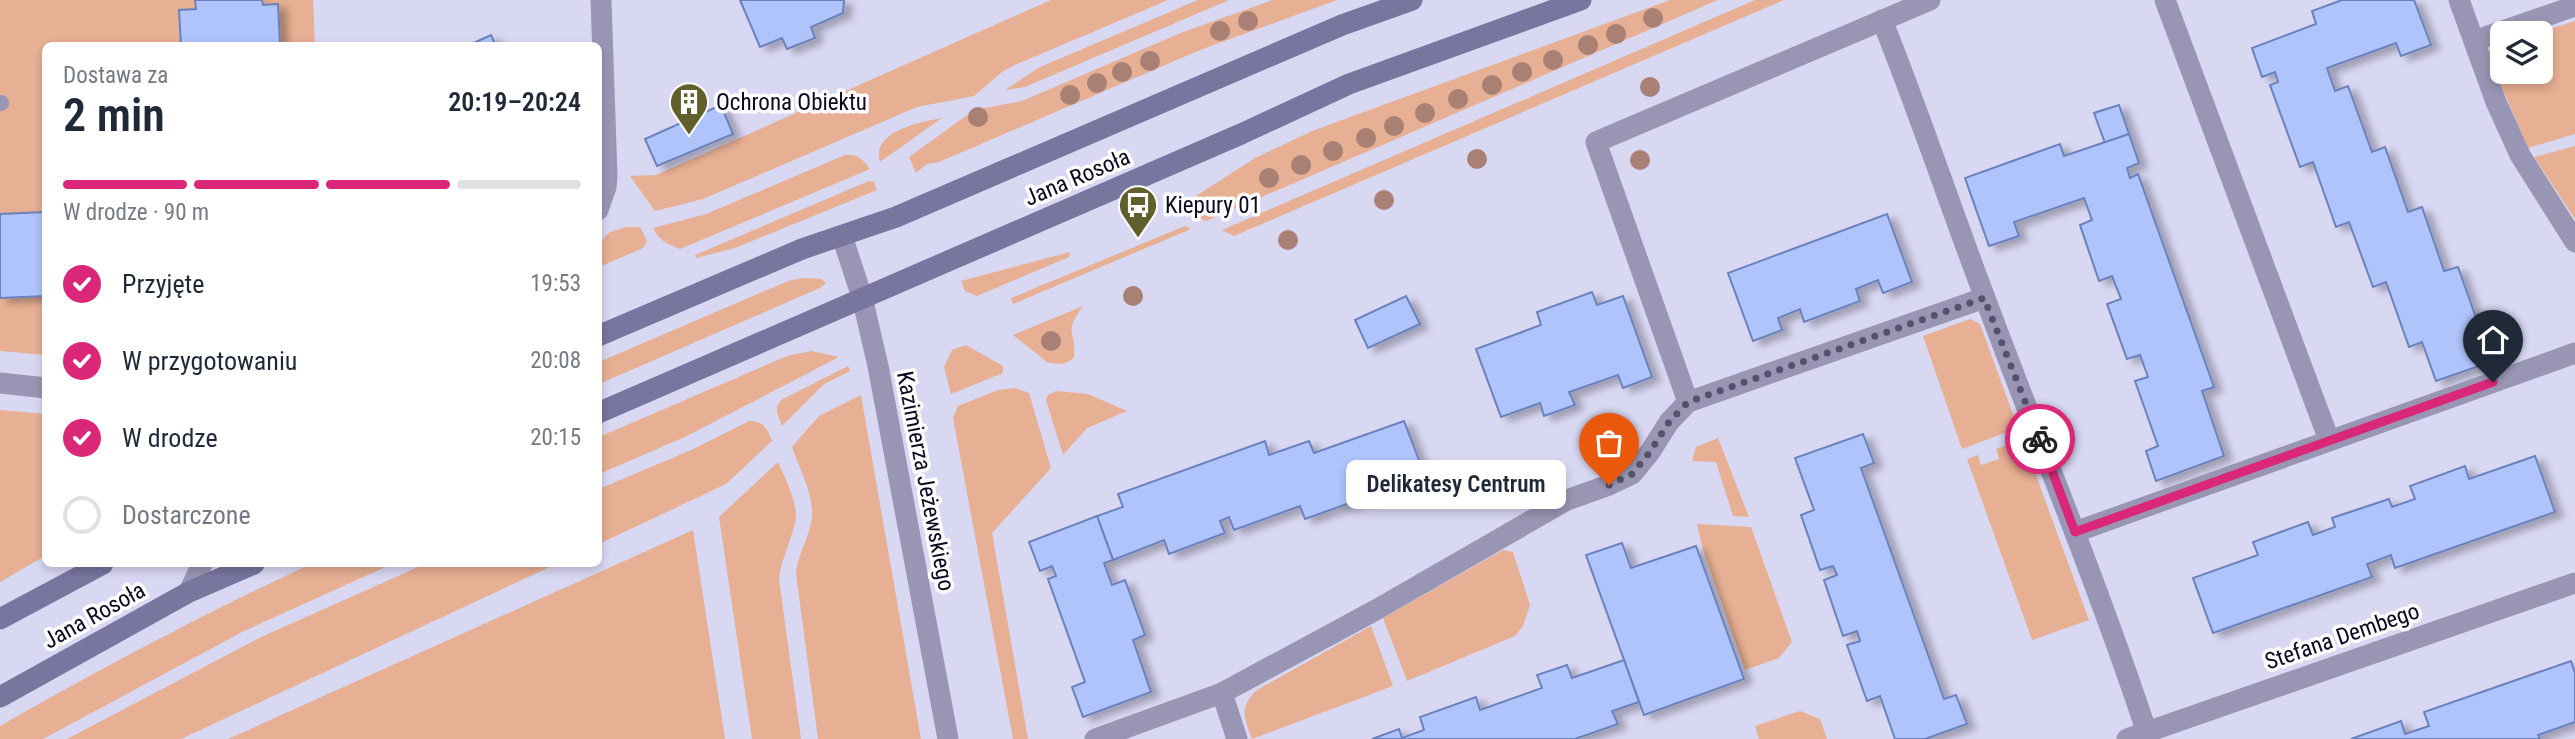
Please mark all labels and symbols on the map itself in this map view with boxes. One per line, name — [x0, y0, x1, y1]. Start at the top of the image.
building icon: Ochrona Obiektu — [668, 81, 710, 136]
place label: Ochrona Obiektu — [716, 89, 867, 116]
street label: Jana Rosoła — [1020, 143, 1134, 212]
bus stop icon: Kiepury 01 — [1117, 184, 1159, 239]
place label: Kiepury 01 — [1165, 192, 1261, 219]
pin — [2463, 310, 2523, 382]
street label: Kazimierza Jeżewskiego — [891, 369, 960, 593]
courier — [2005, 404, 2075, 474]
pin — [1579, 413, 1639, 485]
callout: Delikatesy Centrum — [1346, 461, 1567, 510]
street label: Jana Rosoła — [39, 576, 150, 654]
street label: Stefana Dembego — [2261, 597, 2423, 676]

